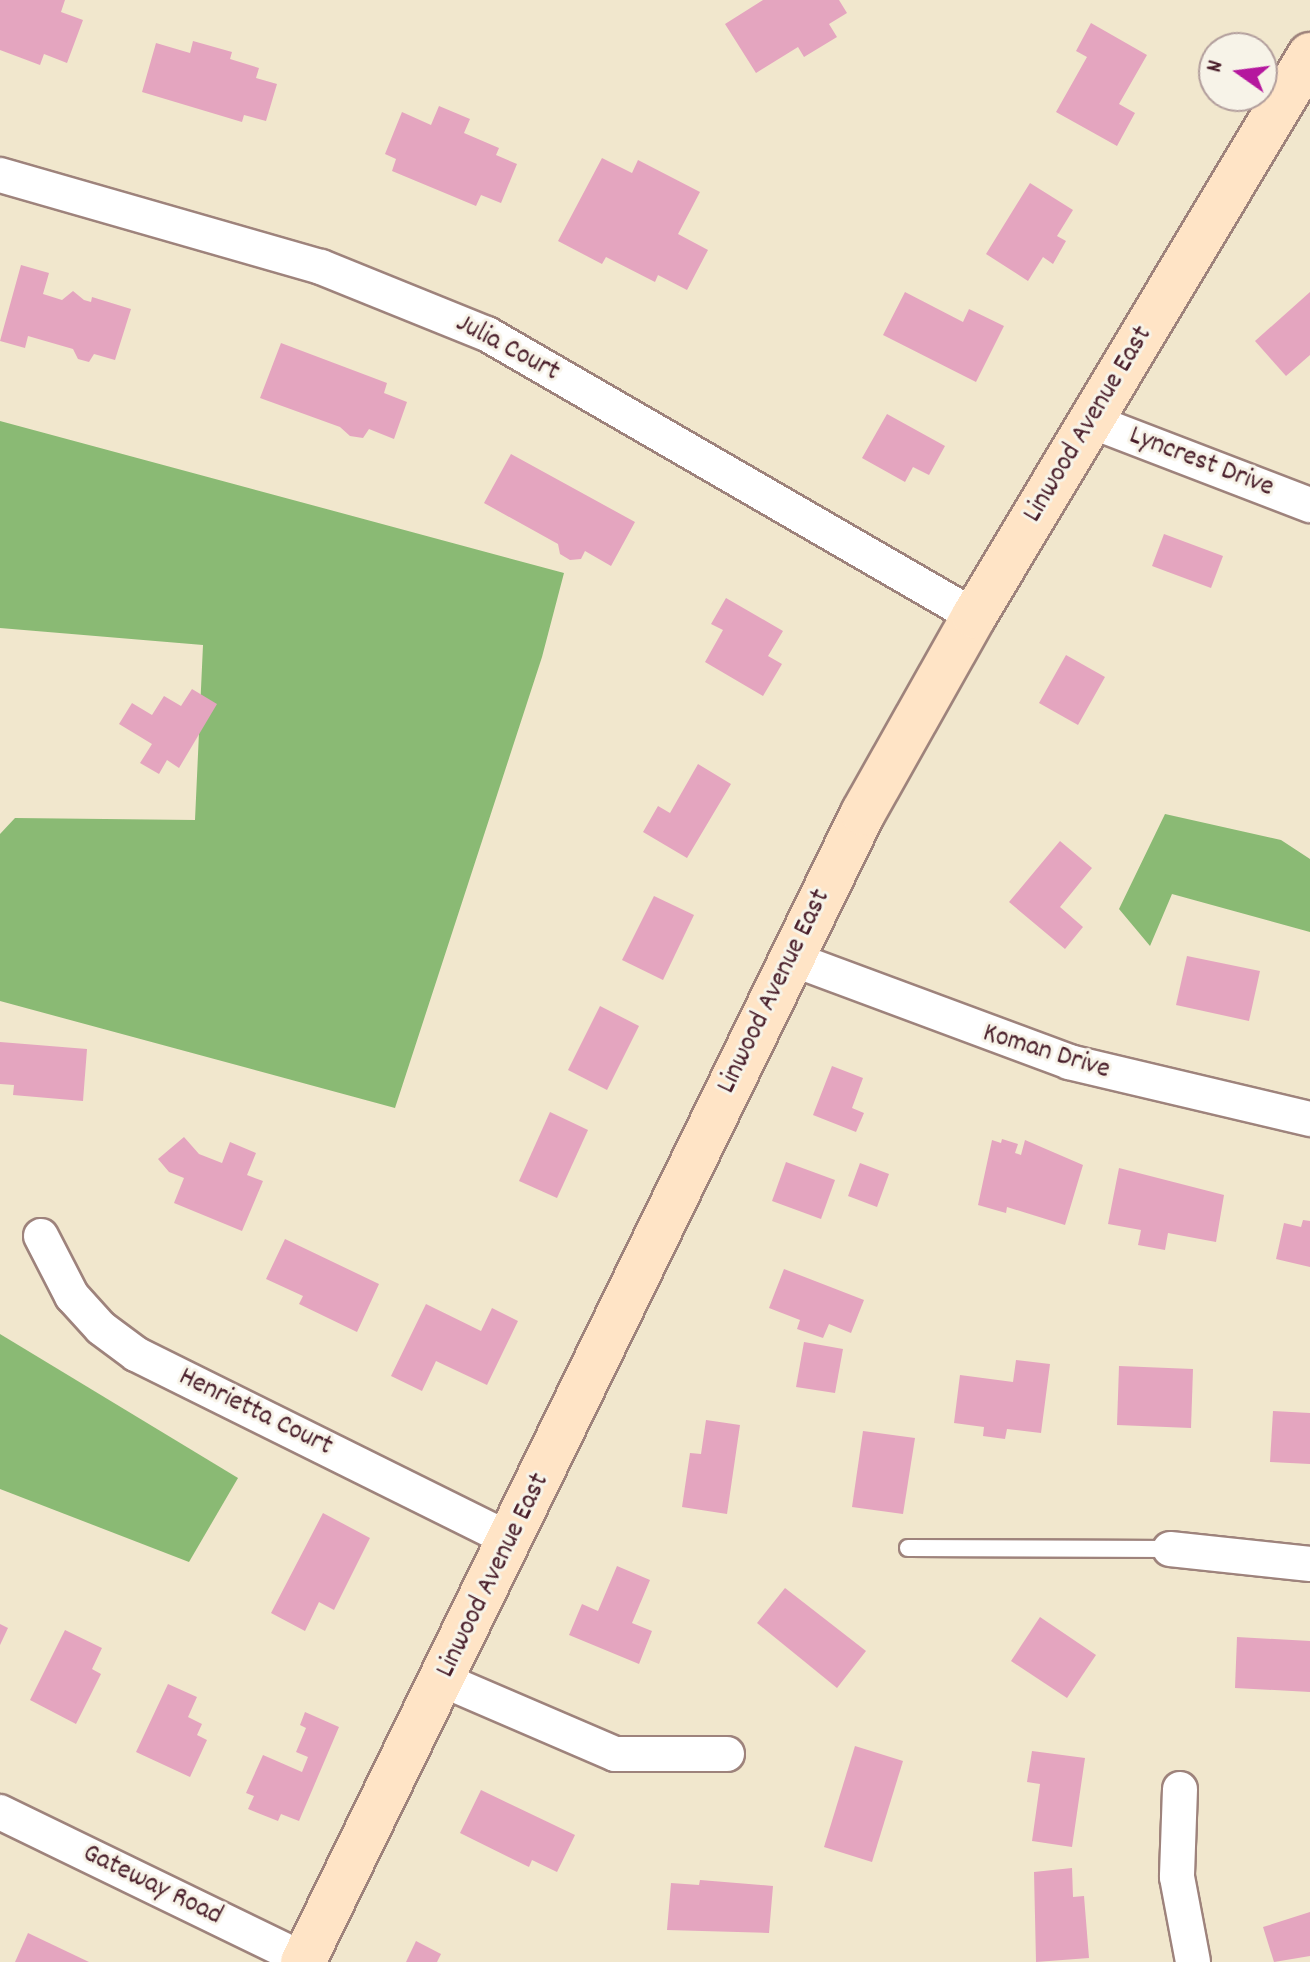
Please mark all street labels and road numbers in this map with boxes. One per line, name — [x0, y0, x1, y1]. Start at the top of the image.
street label: Julia Court — [449, 308, 565, 390]
street label: Linwood Avenue East — [1017, 321, 1161, 529]
street label: Lyncrest Drive — [1124, 420, 1278, 506]
street label: Linwood Avenue East — [711, 884, 839, 1100]
street label: Koman Drive — [978, 1018, 1114, 1088]
street label: Henrietta Court — [173, 1361, 337, 1465]
street label: Linwood Avenue East — [430, 1468, 558, 1684]
street label: Gateway Road — [77, 1838, 227, 1934]

